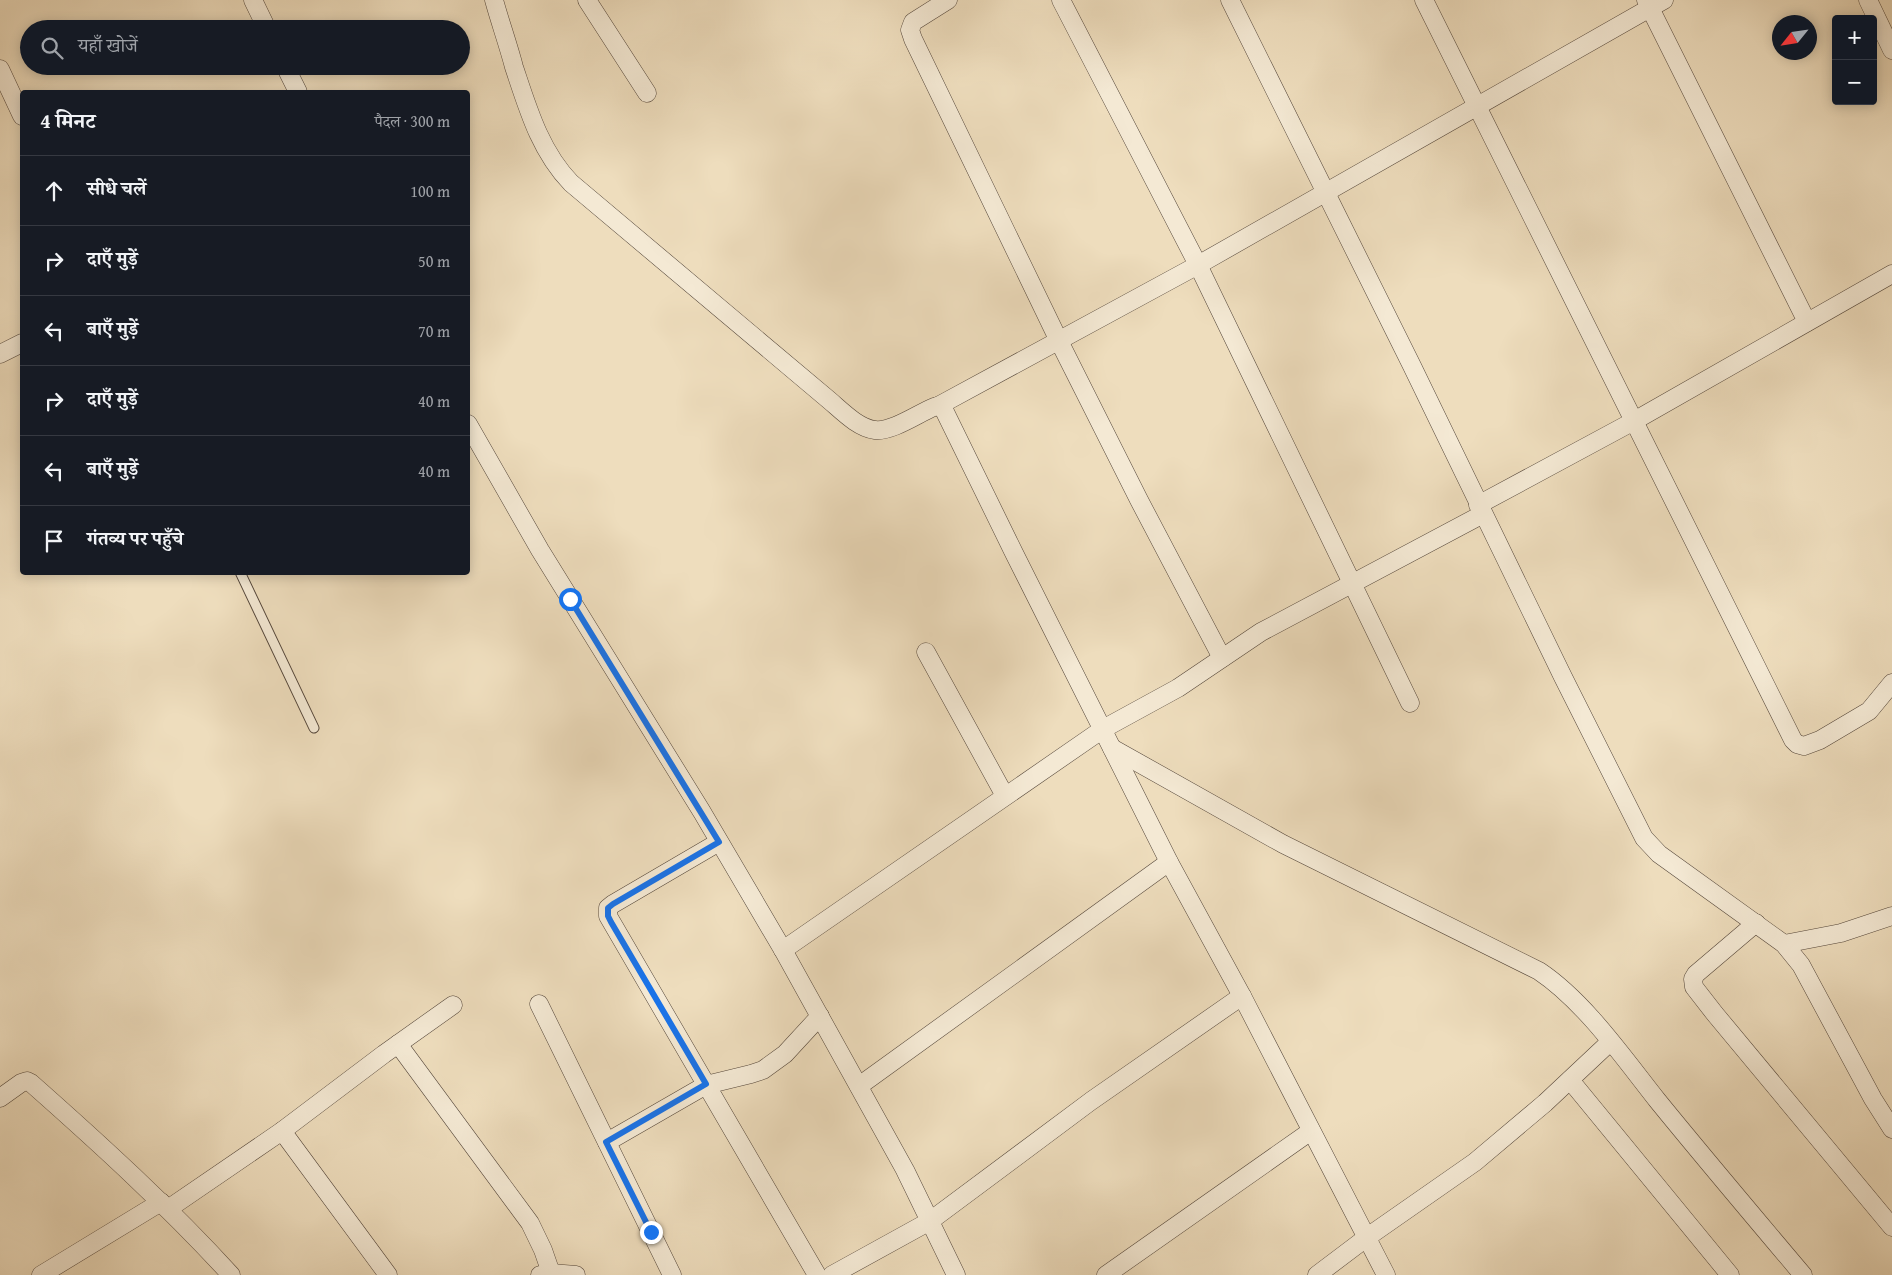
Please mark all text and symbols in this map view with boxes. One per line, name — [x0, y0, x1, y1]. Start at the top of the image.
north arrow — [1772, 15, 1817, 60]
map controls — [1832, 15, 1877, 105]
button: + — [1832, 15, 1877, 60]
search box — [20, 20, 470, 75]
text: यहाँ खोजें — [78, 31, 138, 59]
icon: search — [38, 34, 66, 62]
button: − — [1832, 60, 1877, 105]
text: 4 मिनट — [40, 105, 95, 136]
text: पैदल · 300 m — [374, 109, 450, 133]
text: सीधे चलें — [87, 174, 146, 202]
icon: ahead — [40, 177, 68, 205]
text: 100 m — [410, 179, 450, 203]
text: दाएँ मुड़ें — [87, 244, 138, 272]
icon: right — [40, 247, 68, 275]
text: 50 m — [418, 249, 450, 273]
text: बाएँ मुड़ें — [87, 314, 138, 342]
icon: left — [40, 317, 68, 345]
text: 70 m — [418, 319, 450, 343]
text: दाएँ मुड़ें — [87, 384, 138, 412]
icon: right — [40, 387, 68, 415]
text: 40 m — [418, 389, 450, 413]
text: बाएँ मुड़ें — [87, 454, 138, 482]
icon: left — [40, 457, 68, 485]
text: 40 m — [418, 459, 450, 483]
text: गंतव्य पर पहुँचे — [87, 524, 183, 552]
icon: arrive — [40, 527, 68, 555]
route start — [559, 588, 582, 611]
route end — [640, 1221, 663, 1244]

